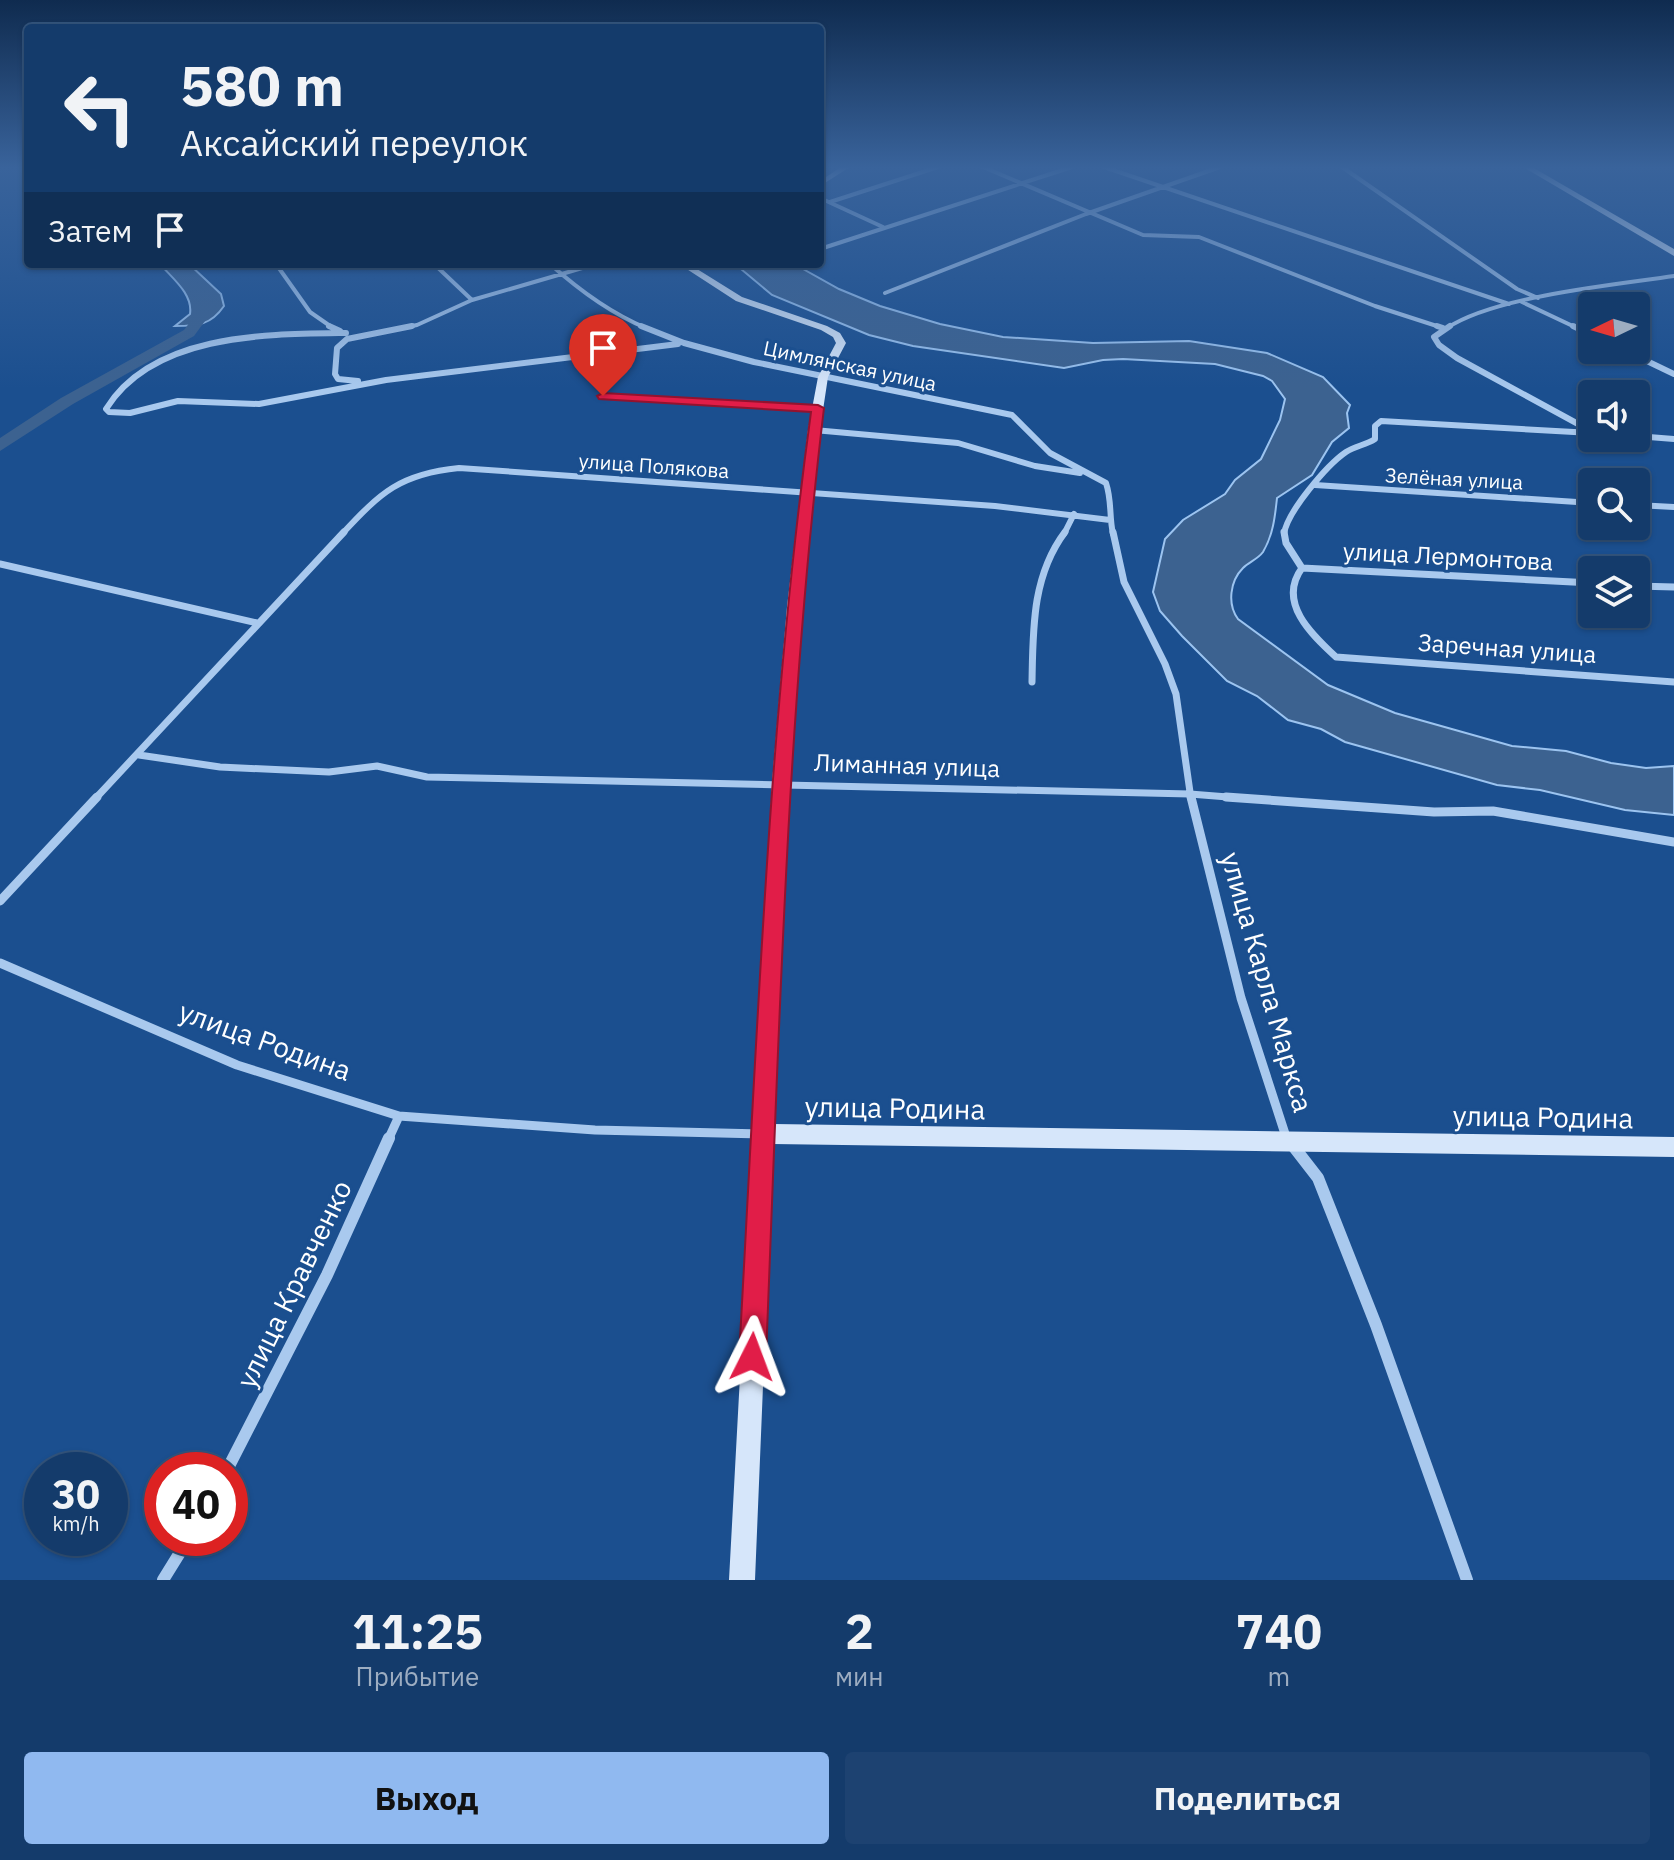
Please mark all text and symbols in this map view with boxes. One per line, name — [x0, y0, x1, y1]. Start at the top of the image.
text: 580 m — [180, 49, 344, 121]
icon: left — [48, 56, 152, 160]
text: Аксайский переулок — [180, 119, 528, 166]
icon: arrive — [148, 208, 192, 252]
text: Затем — [48, 211, 132, 250]
north arrow — [1578, 292, 1650, 364]
map controls — [1578, 292, 1650, 628]
pin — [569, 314, 637, 396]
icon: arrive — [581, 326, 625, 370]
street label: Цимлянская улица — [761, 334, 939, 397]
button: sound — [1578, 380, 1650, 452]
street label: улица Полякова — [578, 447, 730, 484]
street label: Зелёная улица — [1384, 461, 1524, 496]
button: search — [1578, 468, 1650, 540]
street label: улица Лермонтова — [1342, 535, 1554, 577]
button: layers — [1578, 556, 1650, 628]
street label: Заречная улица — [1417, 626, 1598, 670]
street label: Лиманная улица — [813, 746, 1001, 784]
street label: улица Карла Маркса — [1213, 847, 1322, 1116]
street label: улица Родина — [174, 992, 356, 1089]
street label: улица Родина — [804, 1087, 986, 1128]
street label: улица Родина — [1452, 1096, 1634, 1137]
street label: улица Кравченко — [227, 1174, 360, 1394]
position arrow — [710, 1315, 794, 1399]
speed limit sign: 40 — [144, 1452, 248, 1556]
text: 30 — [52, 1468, 100, 1520]
text: km/h — [52, 1510, 100, 1537]
text: 11:25 — [352, 1600, 483, 1662]
text: 2 — [845, 1600, 874, 1662]
text: 740 — [1236, 1600, 1322, 1662]
text: Прибытие — [356, 1659, 479, 1693]
text: мин — [835, 1659, 884, 1693]
text: m — [1267, 1659, 1290, 1693]
button: Выход — [24, 1752, 829, 1844]
button: Поделиться — [845, 1752, 1650, 1844]

